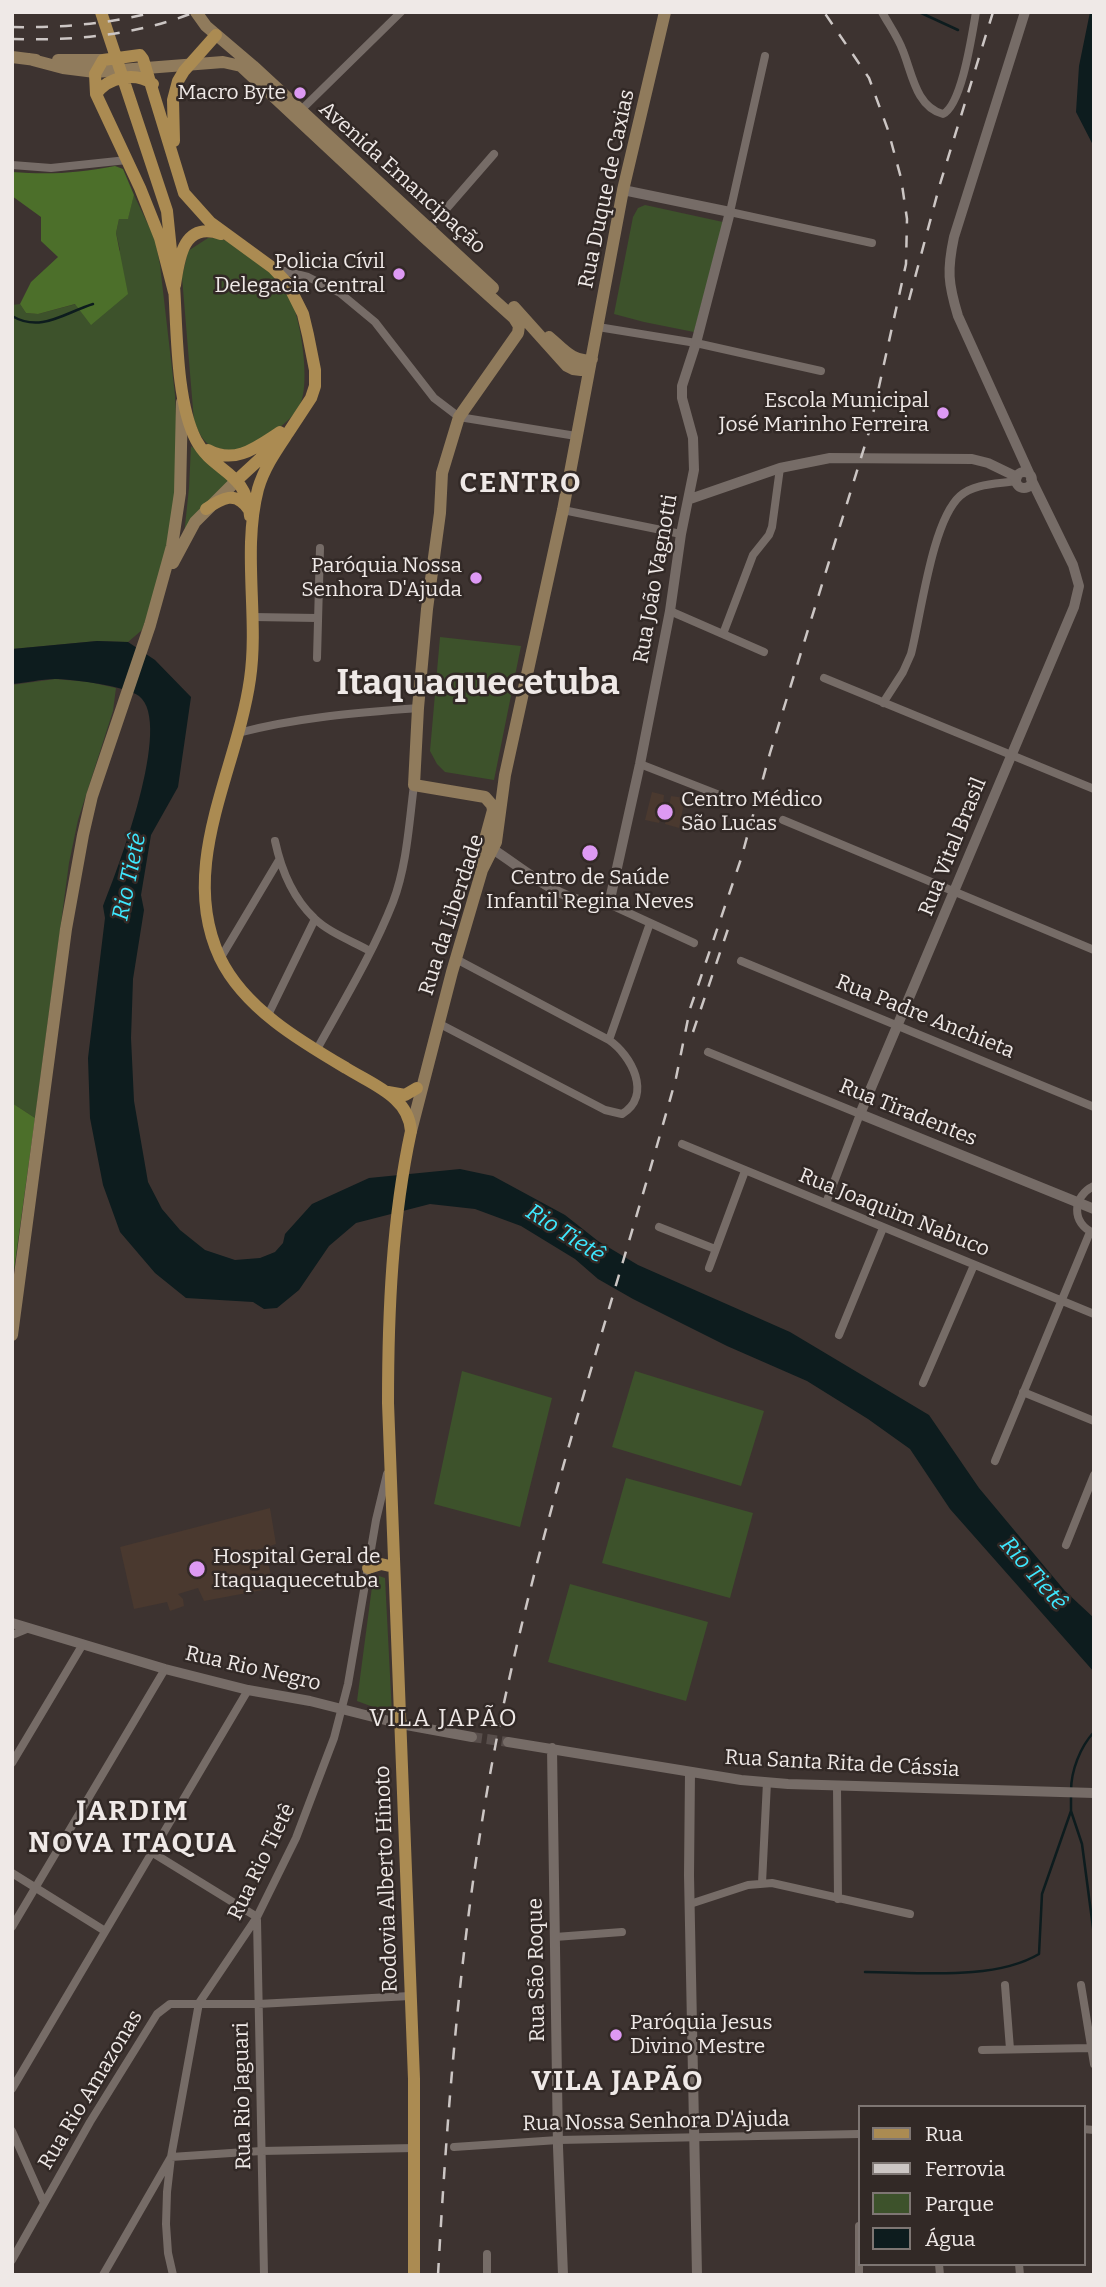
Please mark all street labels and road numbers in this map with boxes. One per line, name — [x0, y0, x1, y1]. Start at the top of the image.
street label: Rua Duque de Caxias — [574, 87, 640, 291]
street label: Avenida Emancipação — [313, 96, 491, 260]
street label: Rua João Vagnotti — [629, 492, 683, 666]
street label: Rua Vital Brasil — [914, 774, 992, 920]
street label: Rua da Liberdade — [414, 831, 490, 999]
street label: Rua Padre Anchieta — [832, 970, 1018, 1064]
street label: Rua Tiradentes — [835, 1074, 981, 1152]
street label: Rua Joaquim Nabuco — [795, 1163, 993, 1263]
street label: Rua Rio Negro — [183, 1641, 323, 1697]
street label: Rua Santa Rita de Cássia — [724, 1745, 960, 1783]
street label: Rodovia Alberto Hinoto — [370, 1765, 404, 1993]
street label: Rua Rio Tietê — [223, 1800, 301, 1924]
street label: Rua São Roque — [523, 1898, 551, 2042]
street label: Rua Rio Amazonas — [34, 2006, 148, 2174]
street label: Rua Rio Jaguari — [229, 2022, 257, 2170]
street label: Rua Nossa Senhora D'Ajuda — [522, 2107, 790, 2137]

